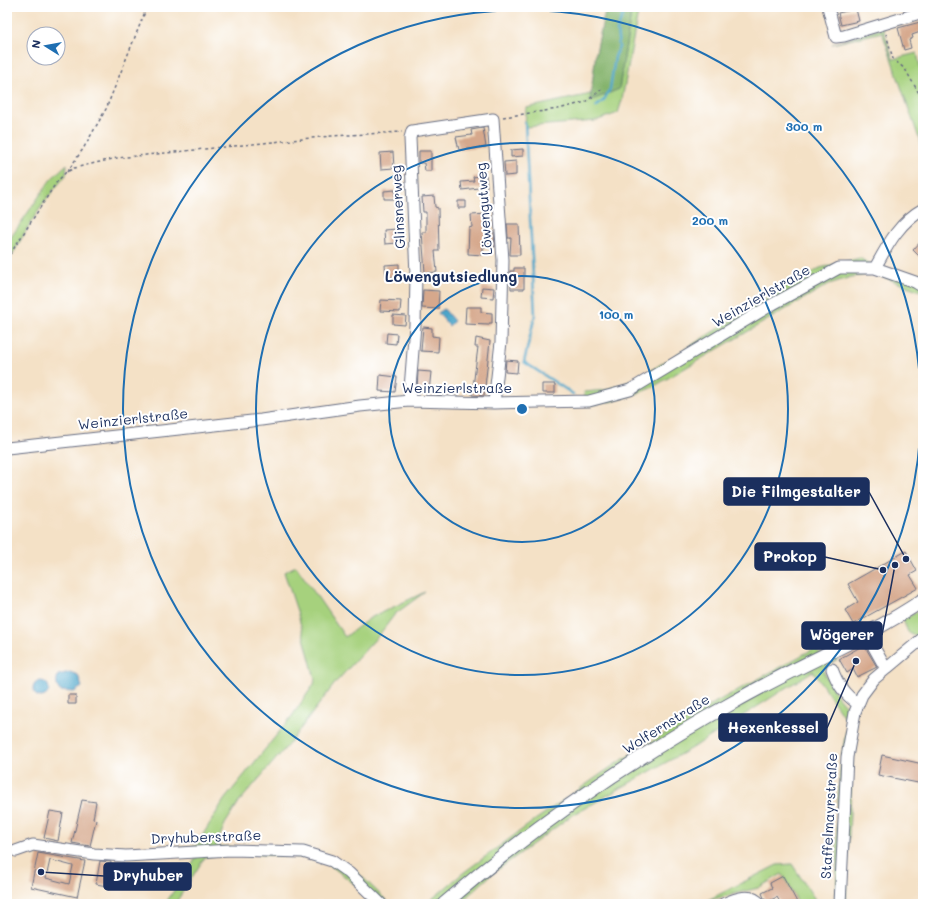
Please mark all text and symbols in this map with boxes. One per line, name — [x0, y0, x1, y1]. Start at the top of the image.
north arrow — [26, 26, 66, 66]
text: N — [28, 38, 44, 50]
text: 300 m — [786, 118, 822, 134]
street label: Löwengutweg — [471, 162, 496, 256]
street label: Glinsnerweg — [386, 165, 409, 249]
text: 200 m — [692, 212, 728, 228]
street label: Weinzierlstraße — [708, 260, 813, 331]
district label: Löwengutsiedlung — [385, 266, 517, 286]
text: 100 m — [599, 306, 633, 322]
street label: Weinzierlstraße — [402, 378, 512, 397]
centre of rings — [515, 402, 529, 416]
street label: Weinzierlstraße — [77, 403, 189, 434]
callout: Die Filmgestalter — [724, 478, 869, 505]
text: Die Filmgestalter — [731, 481, 861, 501]
callout: Prokop — [755, 543, 825, 570]
text: Prokop — [763, 546, 817, 566]
callout: Wögerer — [802, 622, 882, 649]
text: Wögerer — [810, 624, 874, 644]
street label: Wolfernstraße — [619, 689, 713, 758]
callout: Hexenkessel — [719, 714, 827, 741]
text: Hexenkessel — [727, 717, 819, 737]
street label: Staffelmayrstraße — [816, 752, 841, 880]
street label: Dryhuberstraße — [150, 825, 261, 848]
callout: Dryhuber — [104, 863, 191, 890]
text: Dryhuber — [113, 865, 183, 885]

